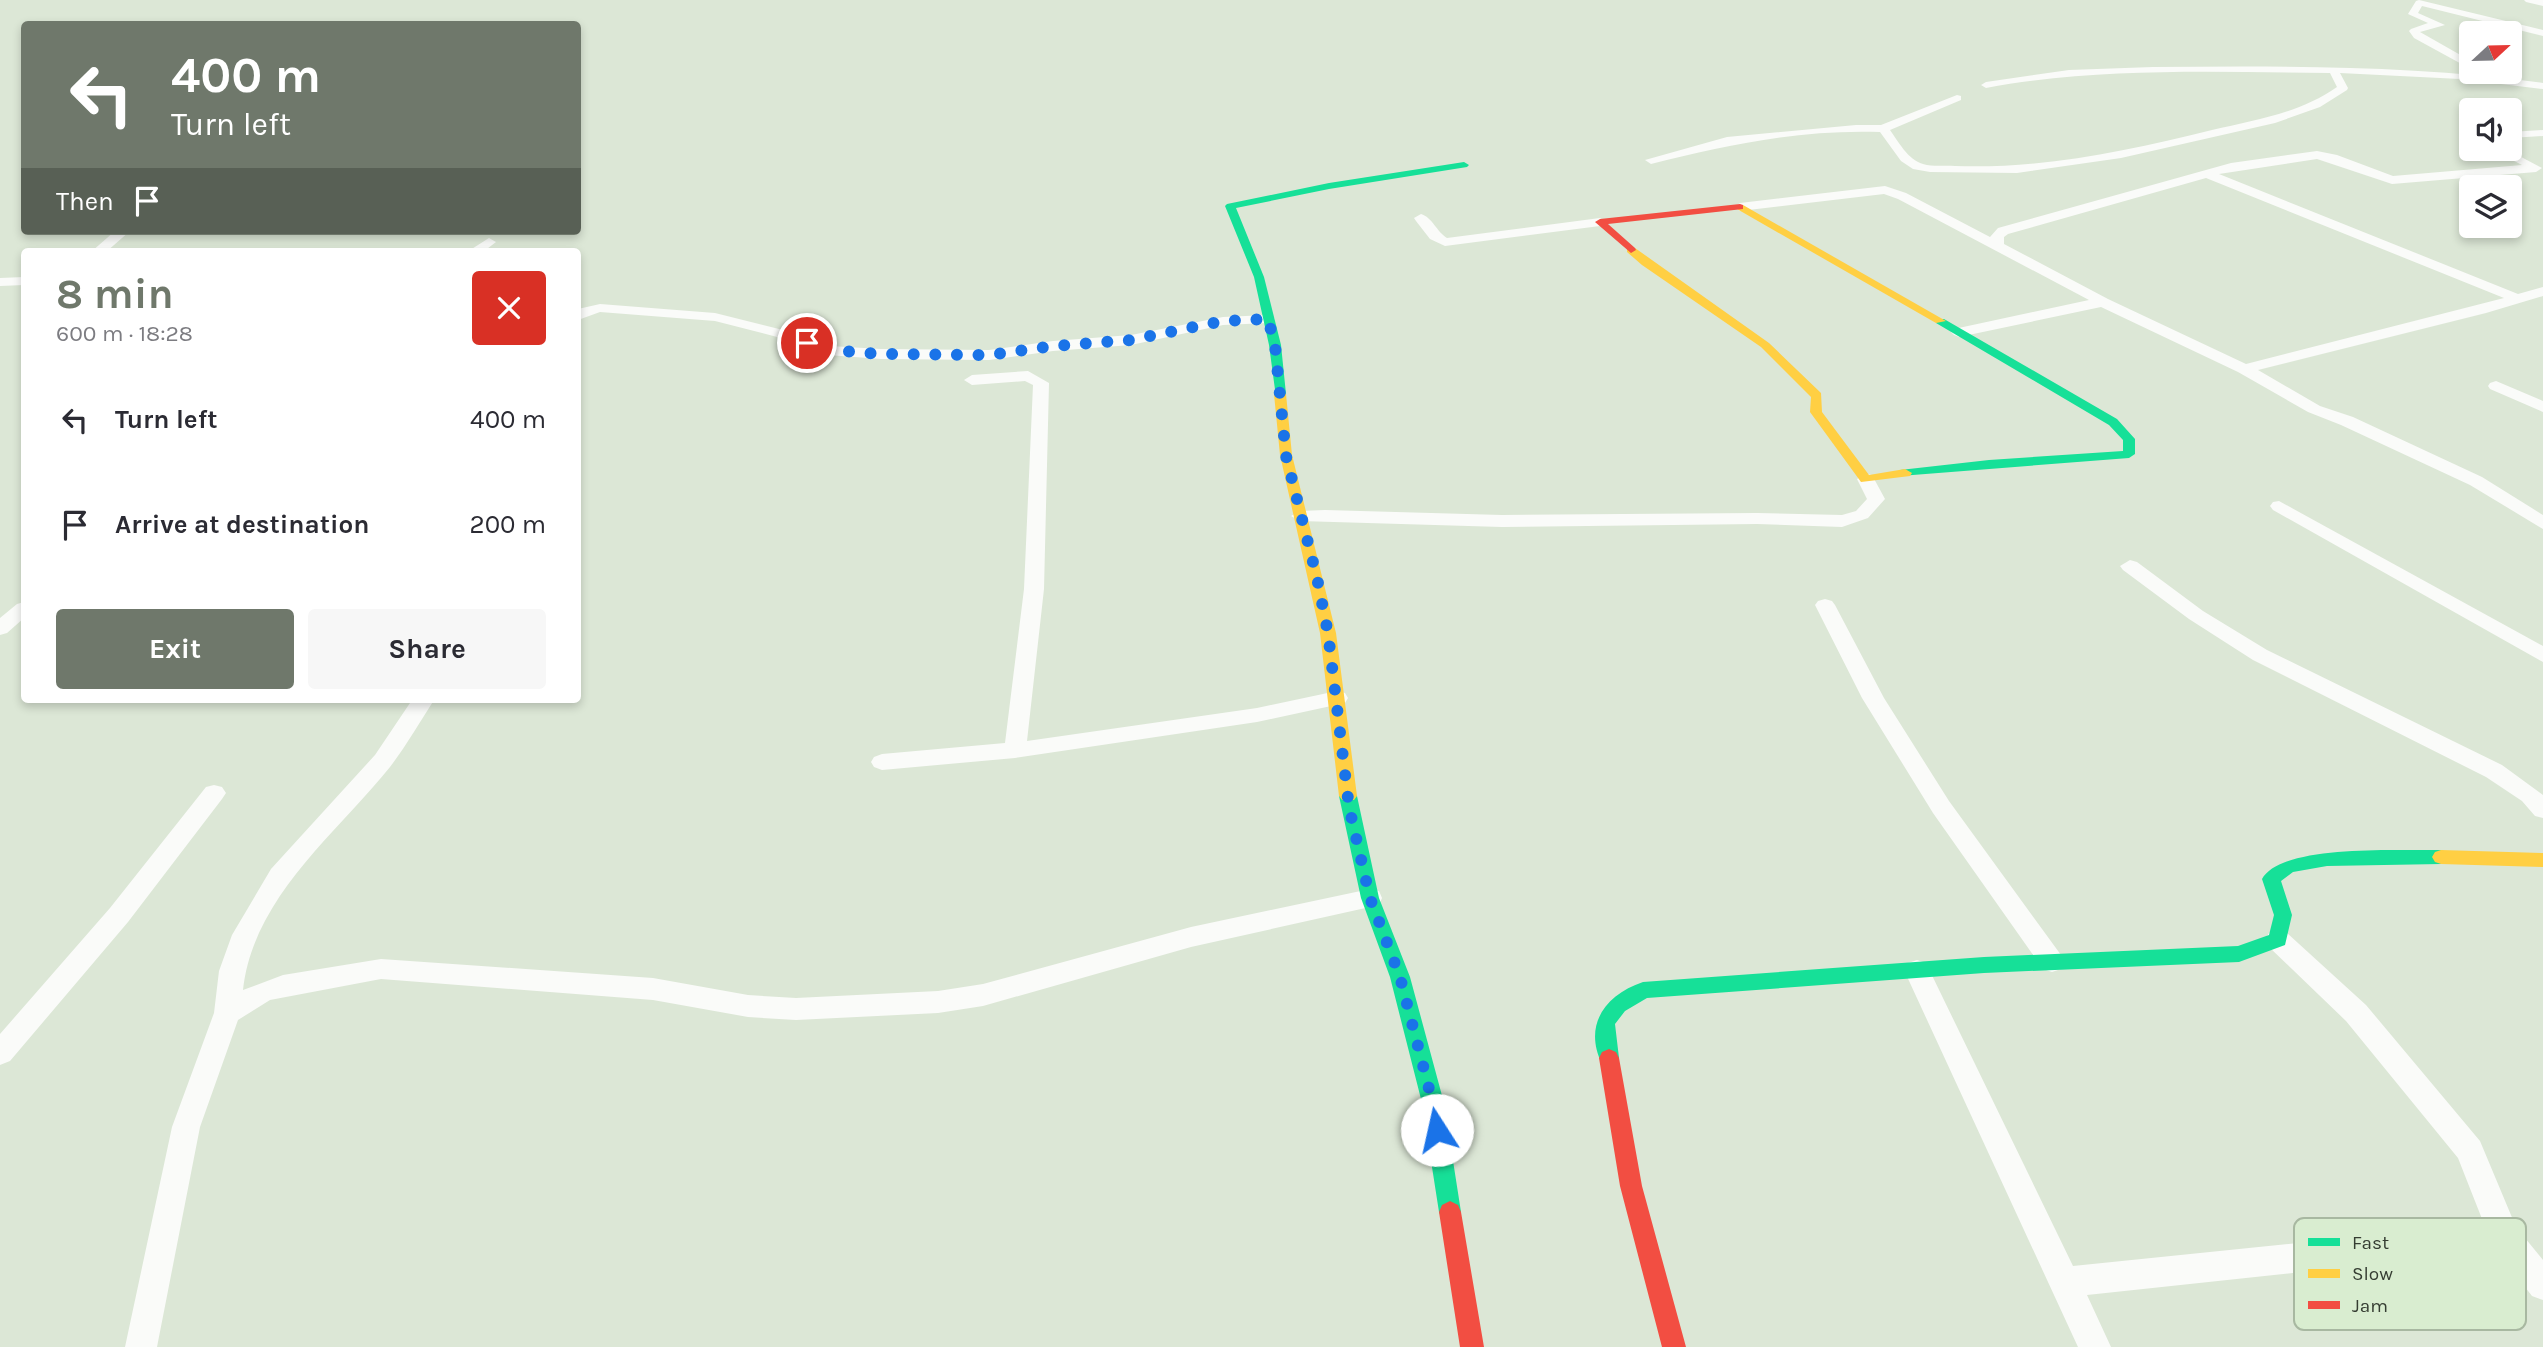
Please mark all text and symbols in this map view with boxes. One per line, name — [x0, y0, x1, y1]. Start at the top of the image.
north arrow — [2459, 21, 2522, 84]
map controls — [2459, 21, 2522, 238]
text: 400 m — [171, 47, 321, 104]
icon: left — [56, 49, 147, 140]
button: sound — [2459, 98, 2522, 161]
text: Turn left — [171, 106, 291, 143]
button: layers — [2459, 175, 2522, 238]
icon: arrive — [128, 182, 166, 220]
text: Then — [56, 186, 114, 217]
text: 8 min — [56, 269, 174, 319]
button: close — [472, 271, 546, 345]
pin — [777, 313, 837, 373]
text: 600 m · 18:28 — [56, 320, 193, 347]
icon: arrive — [788, 324, 826, 362]
icon: left — [56, 401, 94, 439]
text: Turn left — [115, 404, 217, 435]
text: 400 m — [470, 404, 546, 435]
icon: arrive — [56, 506, 94, 544]
text: Arrive at destination — [115, 509, 369, 540]
text: 200 m — [470, 509, 546, 540]
button: Exit — [56, 609, 294, 689]
button: Share — [308, 609, 546, 689]
position arrow — [1400, 1093, 1474, 1167]
legend — [2294, 1218, 2526, 1330]
text: Fast — [2352, 1232, 2389, 1254]
text: Slow — [2352, 1263, 2393, 1285]
text: Jam — [2352, 1295, 2388, 1317]

